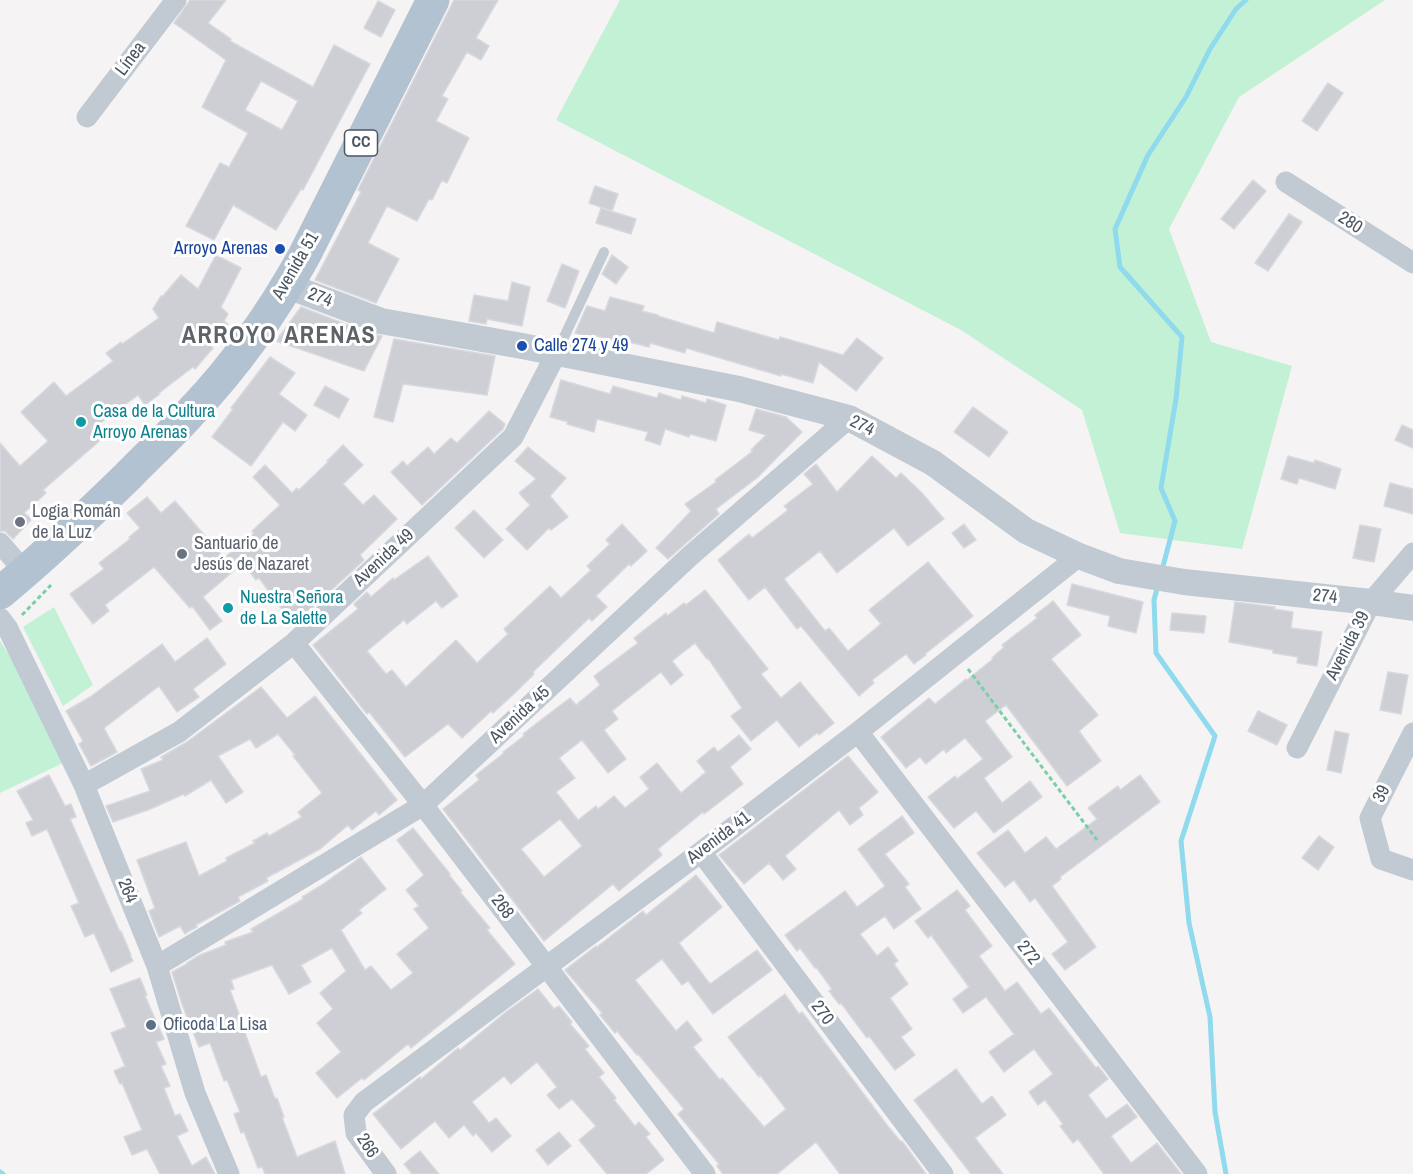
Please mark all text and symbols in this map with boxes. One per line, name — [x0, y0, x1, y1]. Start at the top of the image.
street label: Línea — [111, 38, 151, 80]
road number: CC — [344, 130, 378, 156]
street label: 280 — [1334, 207, 1366, 239]
street label: Avenida 51 — [268, 228, 324, 304]
place label: Arroyo Arenas — [174, 238, 268, 260]
marker: Arroyo Arenas — [273, 242, 287, 256]
street label: 274 — [305, 284, 335, 312]
district label: ARROYO ARENAS — [182, 323, 376, 351]
place label: Calle 274 y 49 — [534, 335, 628, 357]
marker: Calle 274 y 49 — [515, 339, 529, 353]
place label: Casa de la Cultura Arroyo Arenas — [93, 401, 215, 444]
street label: 274 — [846, 411, 878, 441]
marker: Casa de la Cultura Arroyo Arenas — [74, 415, 88, 429]
place label: Logia Román de la Luz — [32, 501, 121, 544]
marker: Logia Román de la Luz — [13, 515, 27, 529]
street label: Avenida 49 — [349, 525, 419, 591]
place label: Santuario de Jesús de Nazaret — [194, 533, 309, 576]
marker: Santuario de Jesús de Nazaret — [175, 547, 189, 561]
street label: 274 — [1312, 585, 1338, 609]
place label: Nuestra Señora de La Salette — [240, 587, 343, 630]
marker: Nuestra Señora de La Salette — [221, 601, 235, 615]
street label: Avenida 39 — [1321, 608, 1375, 684]
street label: Avenida 45 — [485, 682, 555, 748]
street label: 39 — [1369, 782, 1395, 806]
street label: Avenida 41 — [683, 807, 755, 869]
street label: 264 — [112, 876, 142, 906]
street label: 268 — [486, 891, 518, 923]
street label: 272 — [1012, 937, 1044, 969]
street label: 270 — [806, 997, 838, 1029]
place label: Oficoda La Lisa — [163, 1014, 267, 1036]
marker: Oficoda La Lisa — [144, 1018, 158, 1032]
street label: 266 — [351, 1130, 383, 1162]

